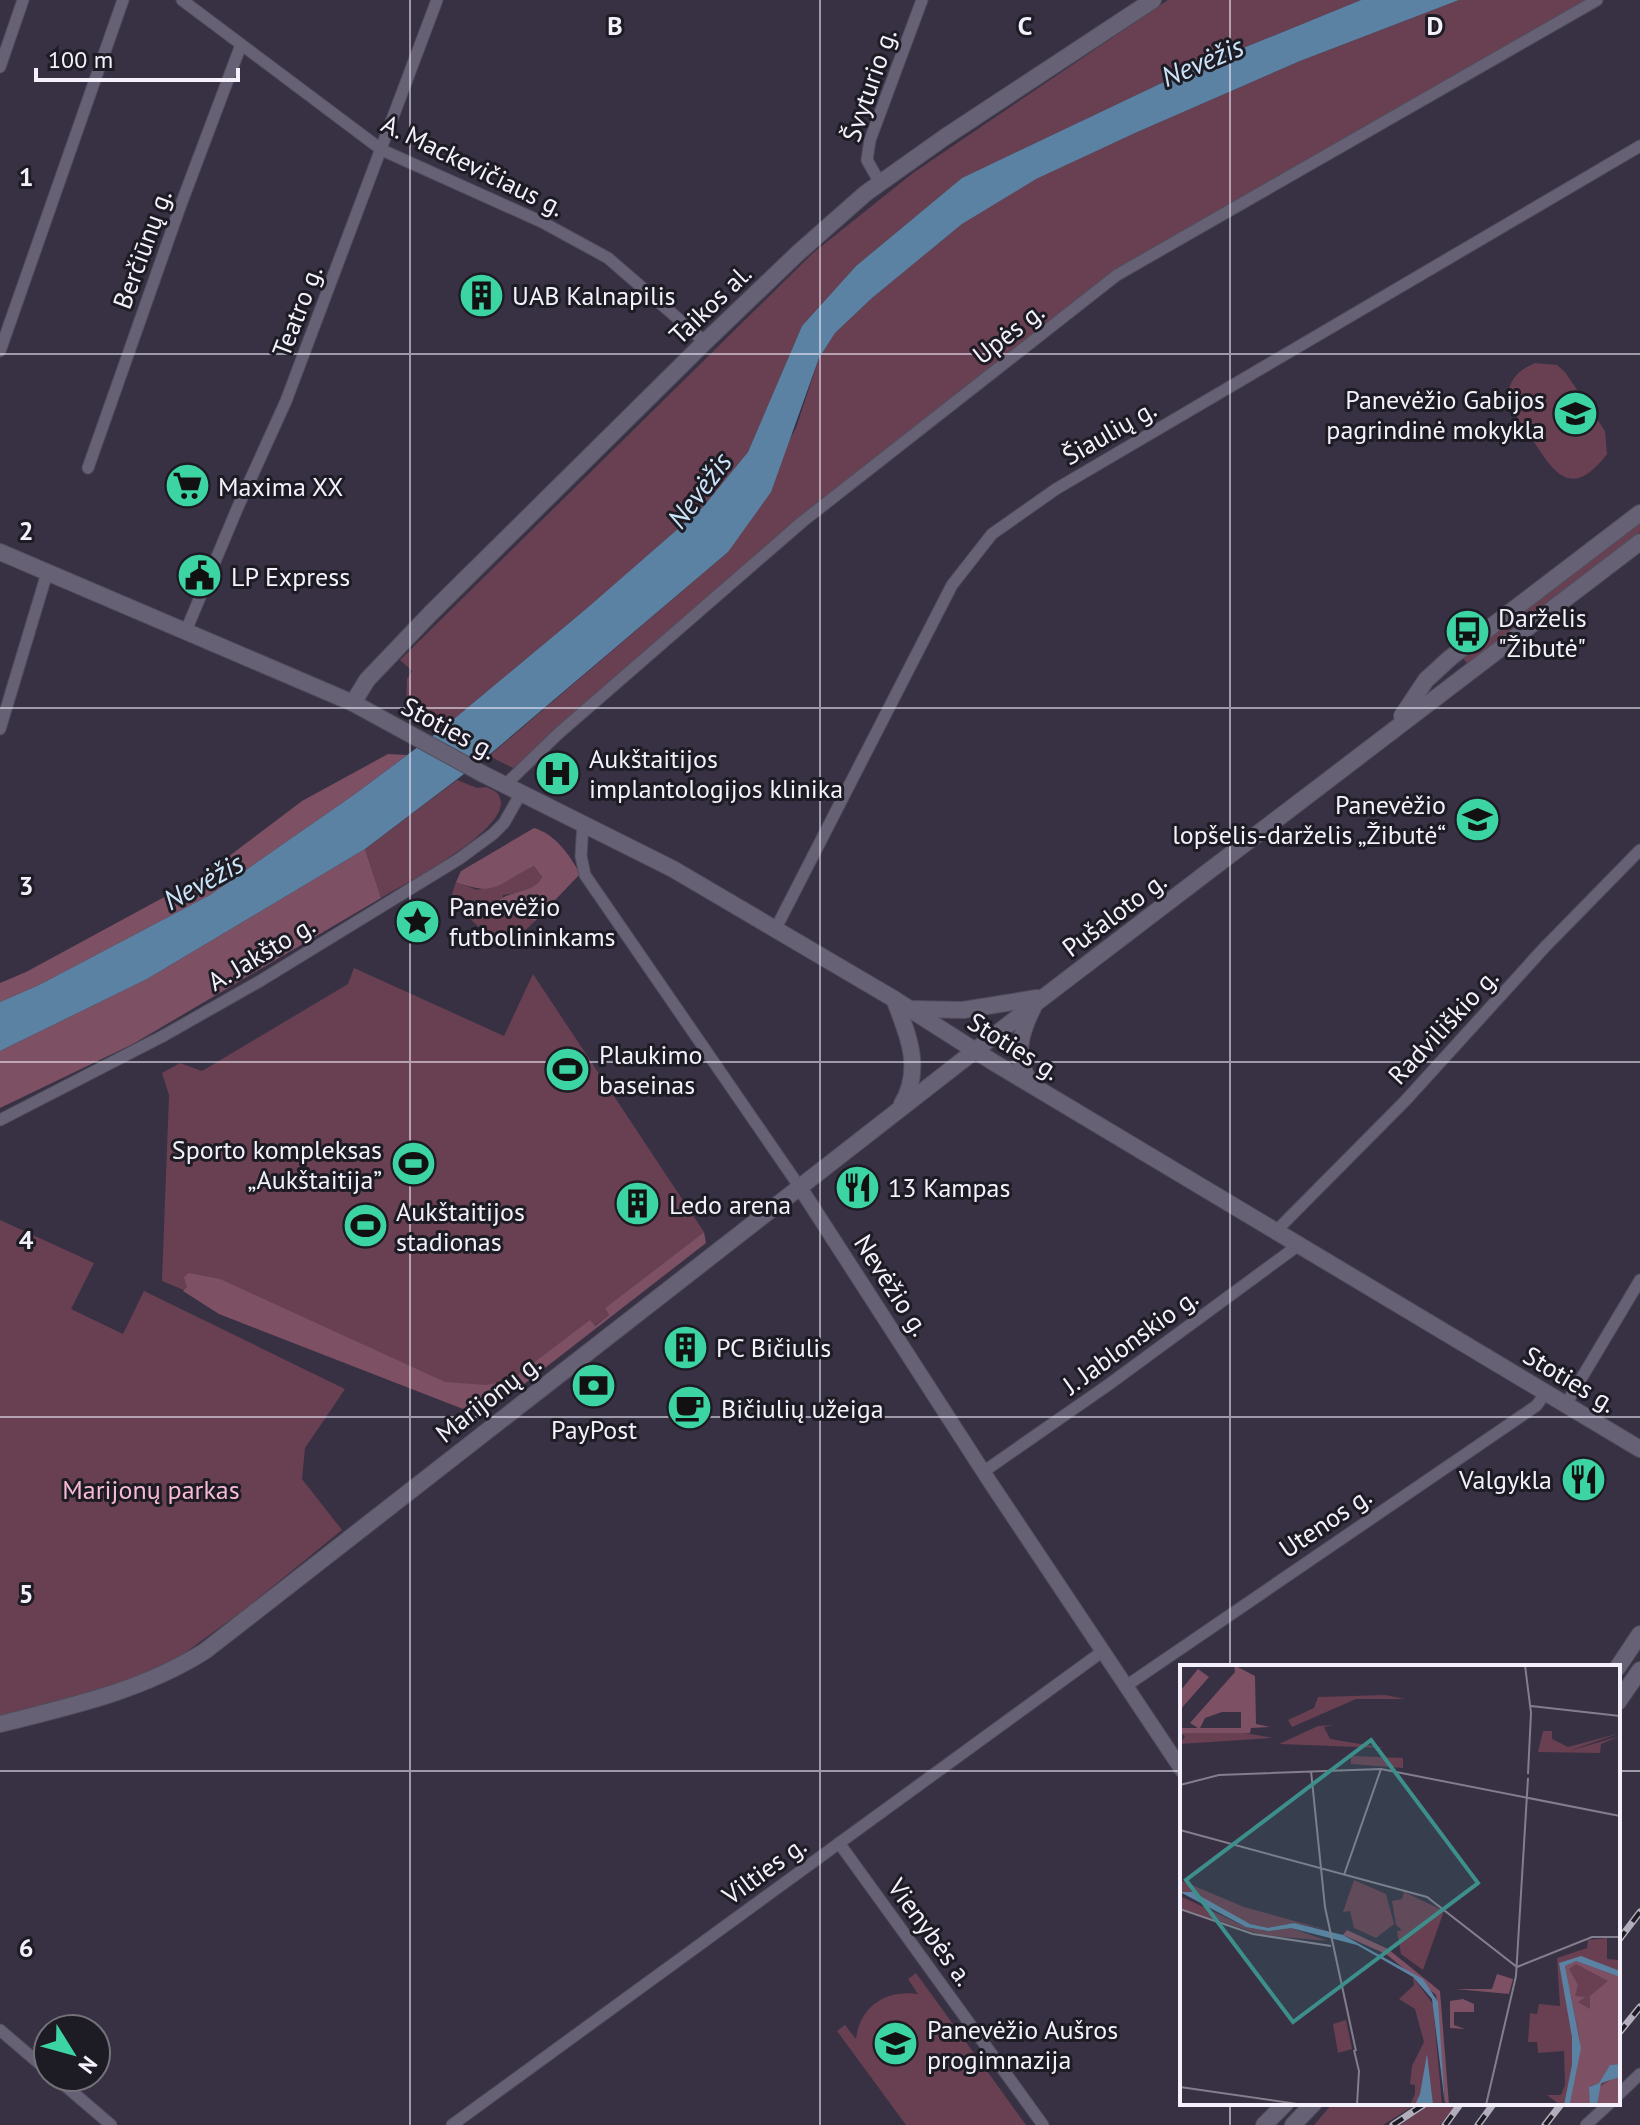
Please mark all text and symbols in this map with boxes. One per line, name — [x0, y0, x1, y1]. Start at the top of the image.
text: B — [607, 9, 623, 42]
text: C — [1018, 9, 1032, 42]
text: D — [1427, 9, 1443, 42]
street label: Švyturio g. — [834, 24, 904, 146]
water label: Nevėžis — [1155, 27, 1249, 95]
scale bar — [36, 32, 238, 82]
text: 100 m — [48, 44, 113, 75]
street label: A. Mackevičiaus g. — [376, 107, 570, 223]
text: 1 — [19, 160, 33, 193]
street label: Berčiūnų g. — [105, 185, 179, 313]
street label: Taikos al. — [662, 257, 758, 351]
street label: Teatro g. — [265, 261, 329, 361]
building icon: UAB Kalnapilis — [457, 271, 505, 319]
place label: UAB Kalnapilis — [512, 279, 676, 312]
street label: Upės g. — [966, 295, 1050, 371]
place label: Panevėžio Gabijos pagrindinė mokykla — [1326, 383, 1545, 446]
school or university icon: Panevėžio Gabijos pagrindinė mokykla — [1552, 390, 1600, 438]
street label: Šiaulių g. — [1056, 392, 1162, 472]
water label: Nevėžis — [658, 444, 740, 536]
supermarket icon: Maxima XX — [163, 462, 211, 510]
place label: Maxima XX — [218, 470, 343, 503]
text: 2 — [19, 514, 33, 547]
public building icon: LP Express — [176, 552, 224, 600]
place label: LP Express — [231, 560, 350, 593]
place label: Darželis "Žibutė" — [1498, 601, 1587, 664]
bus stop icon: Darželis "Žibutė" — [1443, 608, 1491, 656]
street label: Stoties g. — [396, 689, 502, 767]
place label: Aukštaitijos implantologijos klinika — [589, 742, 843, 805]
hospital icon: Aukštaitijos implantologijos klinika — [534, 749, 582, 797]
place label: Panevėžio lopšelis-darželis „Žibutė“ — [1172, 788, 1446, 851]
school or university icon: Panevėžio lopšelis-darželis „Žibutė“ — [1453, 795, 1501, 843]
water label: Nevėžis — [156, 844, 250, 918]
street label: Pušaloto g. — [1055, 864, 1173, 964]
text: 3 — [19, 869, 33, 902]
place label: Panevėžio futbolininkams — [449, 890, 615, 953]
place icon: Panevėžio futbolininkams — [394, 897, 442, 945]
street label: A. Jakšto g. — [201, 908, 321, 998]
street label: Radviliškio g. — [1381, 961, 1505, 1091]
street label: Stoties g. — [962, 1005, 1066, 1087]
place label: Plaukimo baseinas — [599, 1038, 703, 1101]
sports icon: Plaukimo baseinas — [544, 1045, 592, 1093]
place label: Sporto kompleksas „Aukštaitija” — [172, 1133, 382, 1196]
sports icon: Sporto kompleksas „Aukštaitija” — [389, 1140, 437, 1188]
restaurant icon: 13 Kampas — [833, 1163, 881, 1211]
place label: 13 Kampas — [888, 1171, 1010, 1204]
building icon: Ledo arena — [614, 1180, 662, 1228]
place label: Ledo arena — [669, 1188, 791, 1221]
place label: Aukštaitijos stadionas — [396, 1195, 525, 1258]
sports icon: Aukštaitijos stadionas — [341, 1202, 389, 1250]
text: 4 — [19, 1223, 34, 1256]
street label: Nevėžio g. — [847, 1228, 937, 1342]
street label: J. Jablonskio g. — [1055, 1281, 1204, 1402]
building icon: PC Bičiulis — [661, 1323, 709, 1371]
place label: PC Bičiulis — [716, 1331, 831, 1364]
street label: Stoties g. — [1517, 1338, 1623, 1420]
street label: Marijonų g. — [429, 1347, 547, 1449]
bank icon: PayPost — [570, 1362, 618, 1410]
cafe icon: Bičiulių užeiga — [666, 1384, 714, 1432]
place label: Bičiulių užeiga — [721, 1392, 884, 1425]
place label: PayPost — [551, 1413, 637, 1446]
restaurant icon: Valgykla — [1559, 1455, 1607, 1503]
place label: Valgykla — [1458, 1463, 1552, 1496]
park label: Marijonų parkas — [62, 1473, 240, 1506]
street label: Utenos g. — [1273, 1479, 1377, 1565]
text: 5 — [19, 1577, 33, 1610]
inset map — [1180, 1665, 1620, 2105]
street label: Vilties g. — [715, 1829, 812, 1912]
street label: Vienybės a. — [880, 1871, 981, 1992]
text: 6 — [19, 1931, 33, 1964]
north arrow — [32, 2013, 112, 2093]
place label: Panevėžio Aušros progimnazija — [927, 2013, 1118, 2076]
school or university icon: Panevėžio Aušros progimnazija — [872, 2020, 920, 2068]
text: N — [72, 2051, 104, 2079]

